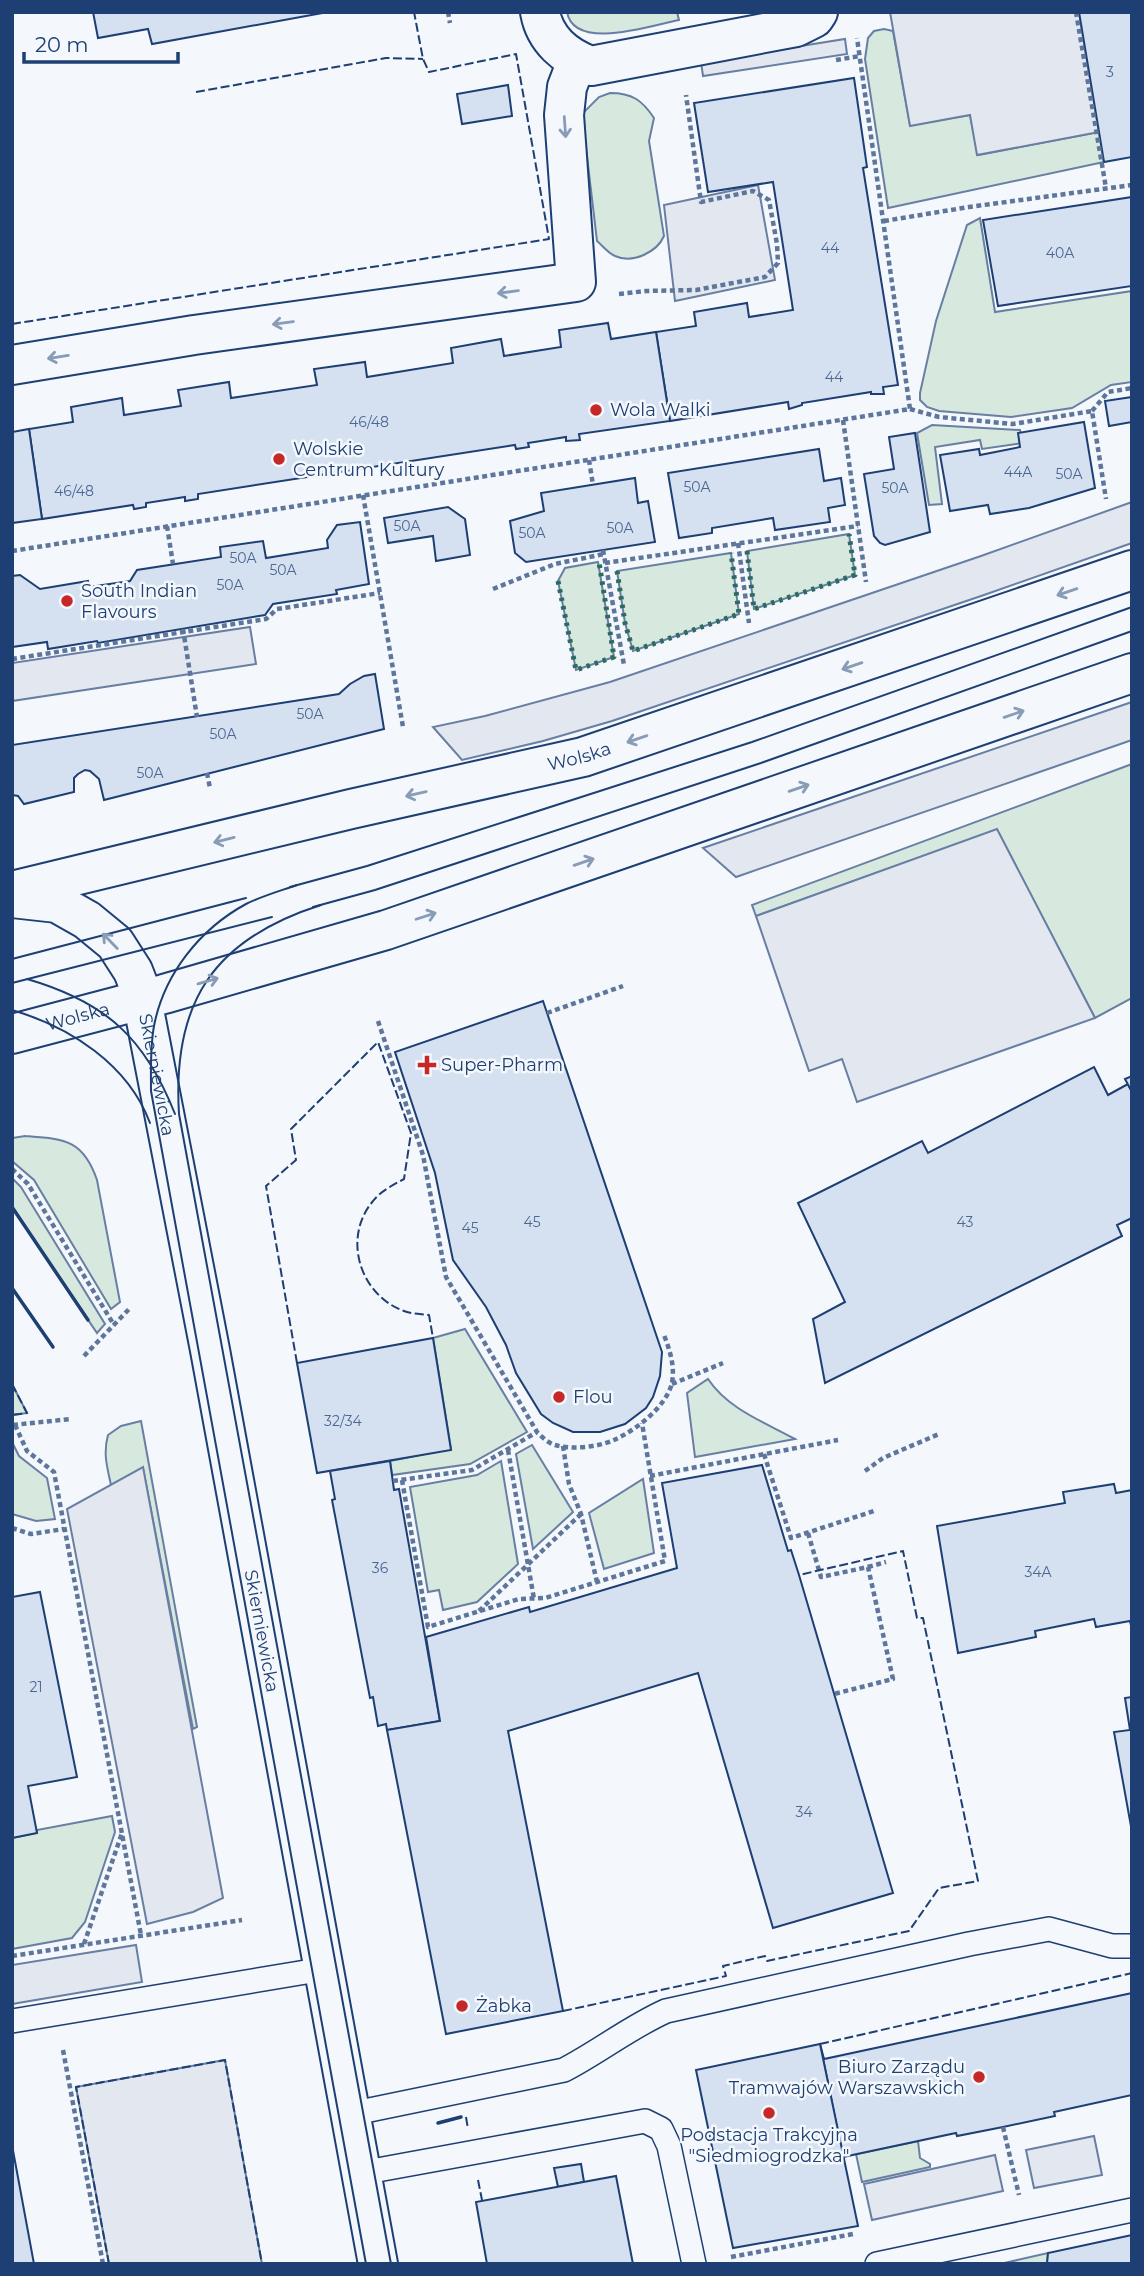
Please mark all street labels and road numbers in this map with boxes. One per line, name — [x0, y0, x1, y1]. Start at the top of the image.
street label: Wolska — [545, 737, 614, 776]
street label: Wolska — [43, 998, 112, 1036]
street label: Skierniewicka — [134, 1012, 179, 1138]
street label: Skierniewicka — [240, 1568, 284, 1694]

